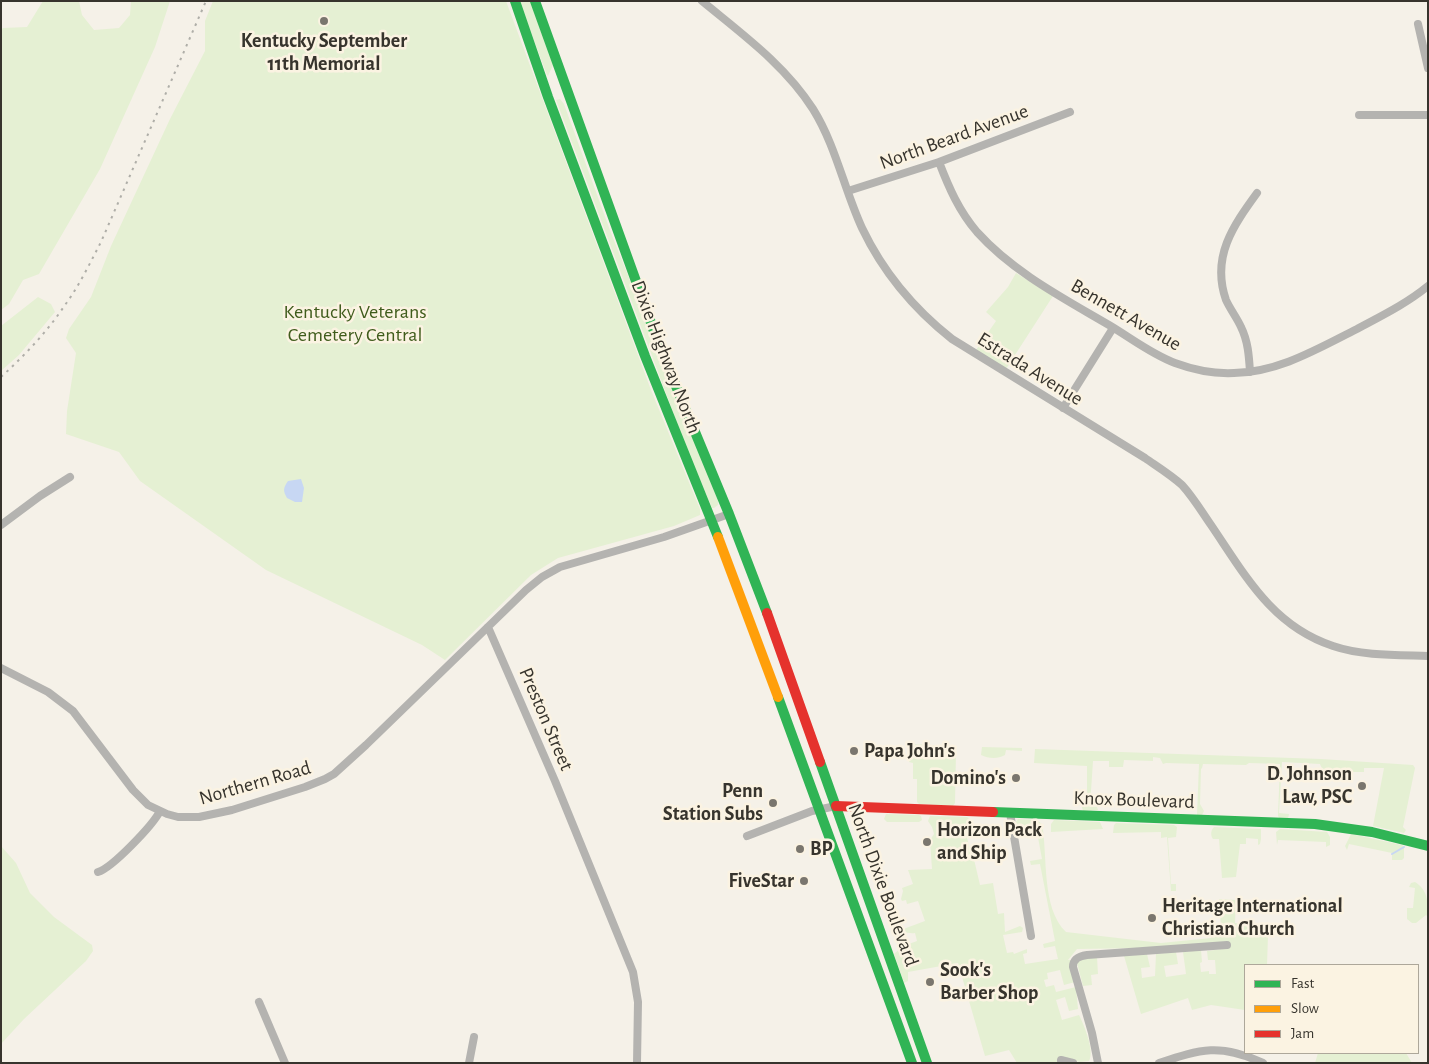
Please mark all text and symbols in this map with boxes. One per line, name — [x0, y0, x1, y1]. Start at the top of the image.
marker: Kentucky September 11th Memorial — [318, 15, 330, 27]
place label: Kentucky September 11th Memorial — [241, 29, 407, 76]
street label: North Beard Avenue — [876, 99, 1032, 175]
street label: Bennett Avenue — [1066, 274, 1186, 356]
street label: Dixie Highway North — [626, 277, 706, 437]
park label: Kentucky Veterans Cemetery Central — [283, 300, 427, 347]
street label: Estrada Avenue — [973, 327, 1087, 411]
street label: Preston Street — [514, 664, 578, 774]
place label: Papa John's — [864, 739, 955, 763]
marker: Papa John's — [848, 745, 860, 757]
street label: Northern Road — [196, 756, 314, 810]
place label: D. Johnson Law, PSC — [1267, 762, 1352, 809]
place label: Domino's — [930, 766, 1006, 790]
marker: Domino's — [1010, 772, 1022, 784]
place label: Penn Station Subs — [663, 779, 763, 826]
marker: D. Johnson Law, PSC — [1356, 780, 1368, 792]
street label: Knox Boulevard — [1073, 786, 1195, 814]
marker: Penn Station Subs — [767, 797, 779, 809]
street label: North Dixie Boulevard — [842, 800, 924, 970]
place label: Horizon Pack and Ship — [937, 818, 1042, 865]
marker: Horizon Pack and Ship — [921, 836, 933, 848]
place label: BP — [810, 837, 833, 861]
marker: BP — [794, 843, 806, 855]
place label: FiveStar — [728, 869, 794, 893]
marker: FiveStar — [798, 875, 810, 887]
place label: Heritage International Christian Church — [1162, 894, 1343, 941]
marker: Heritage International Christian Church — [1146, 912, 1158, 924]
place label: Sook's Barber Shop — [940, 958, 1038, 1005]
legend — [1244, 964, 1419, 1054]
marker: Sook's Barber Shop — [924, 976, 936, 988]
text: Fast — [1291, 976, 1314, 991]
text: Slow — [1291, 1001, 1319, 1016]
text: Jam — [1291, 1026, 1314, 1041]

